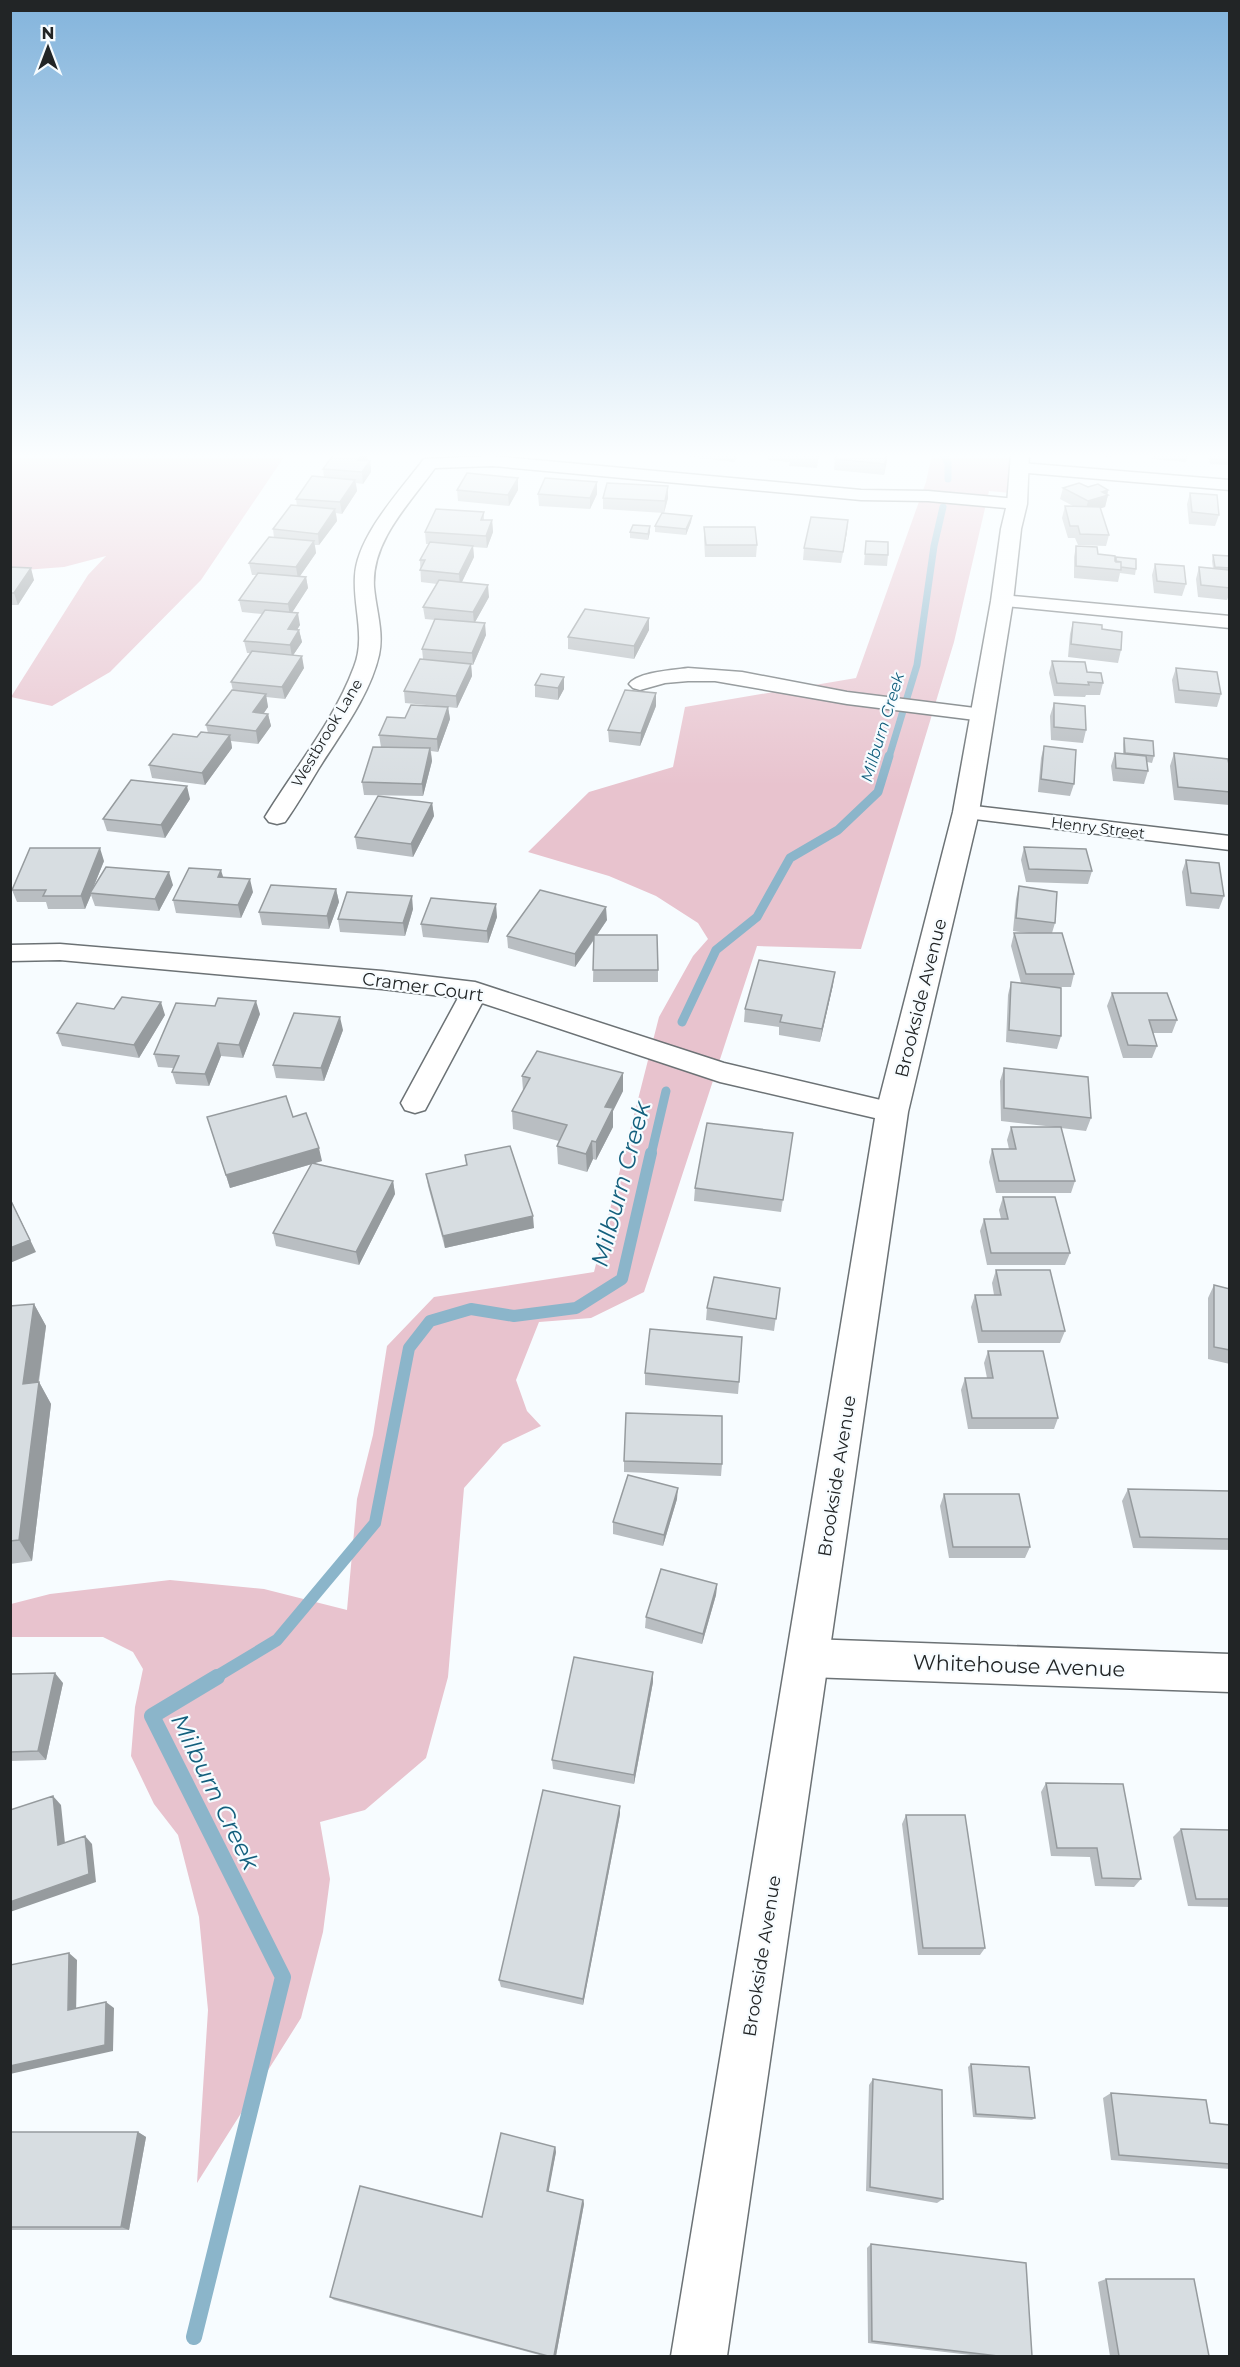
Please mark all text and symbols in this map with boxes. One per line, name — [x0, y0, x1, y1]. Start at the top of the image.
north arrow — [18, 18, 78, 78]
text: N — [42, 24, 54, 43]
water label: Milburn Creek — [857, 669, 909, 784]
street label: Westbrook Lane — [287, 675, 366, 790]
street label: Henry Street — [1050, 812, 1146, 843]
street label: Brookside Avenue — [891, 916, 951, 1080]
street label: Cramer Court — [361, 968, 485, 1006]
water label: Milburn Creek — [585, 1096, 657, 1270]
street label: Brookside Avenue — [813, 1394, 861, 1558]
street label: Whitehouse Avenue — [912, 1649, 1126, 1682]
water label: Milburn Creek — [165, 1709, 267, 1876]
street label: Brookside Avenue — [738, 1874, 786, 2038]

